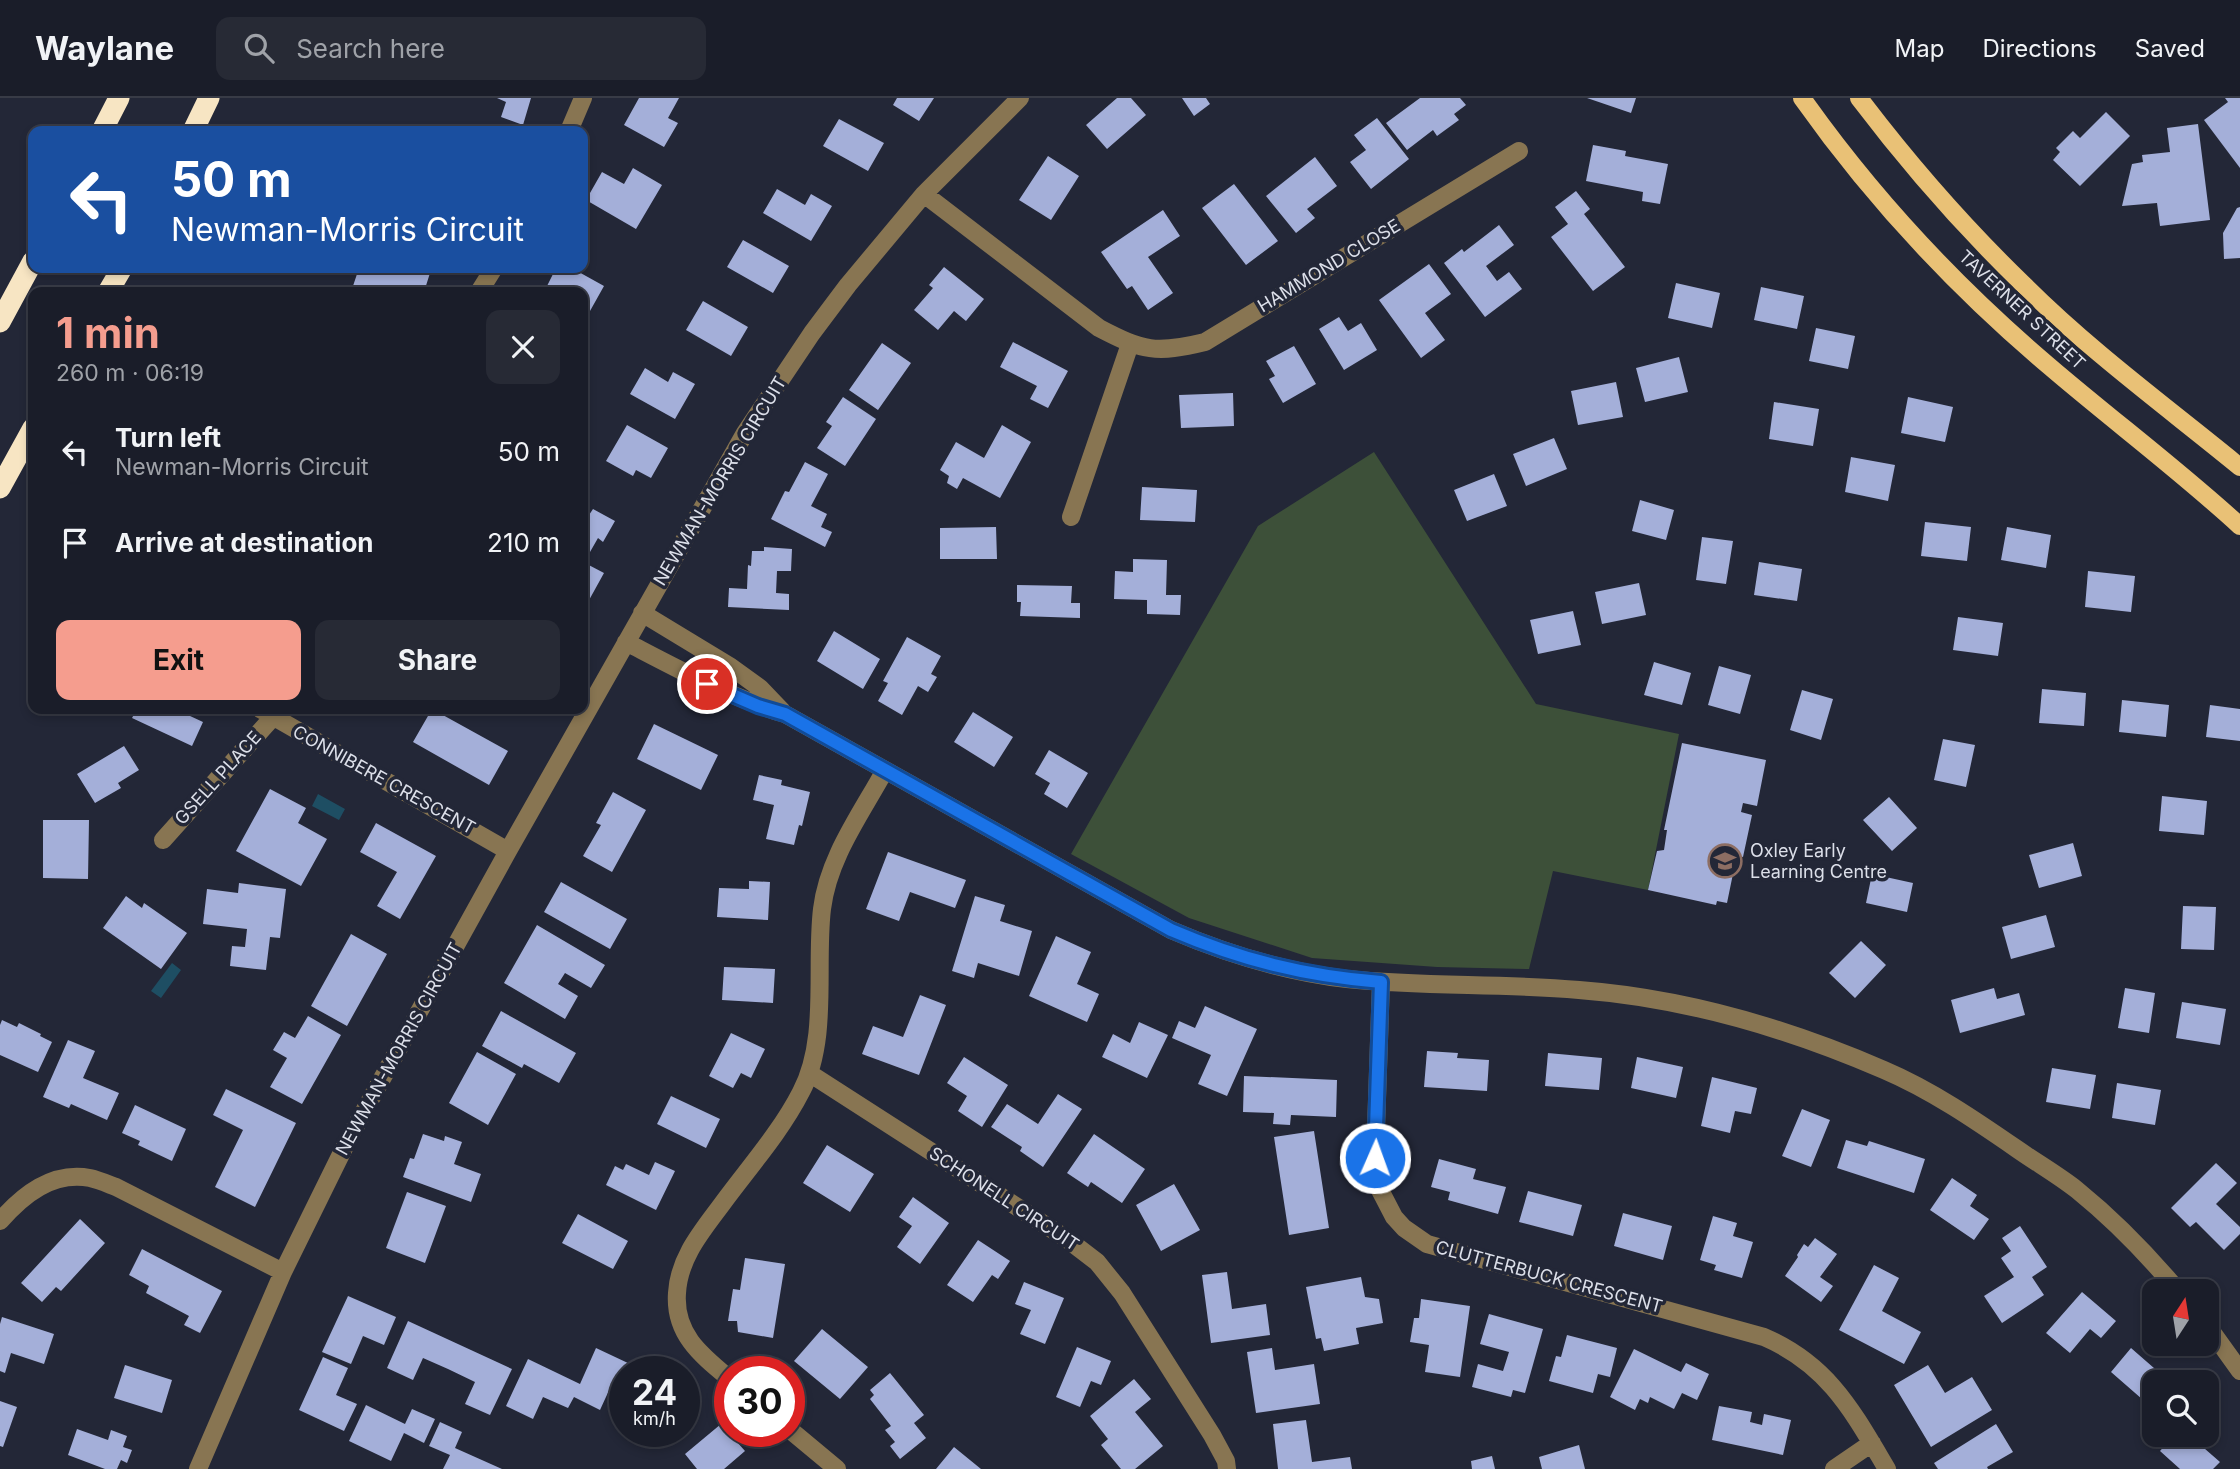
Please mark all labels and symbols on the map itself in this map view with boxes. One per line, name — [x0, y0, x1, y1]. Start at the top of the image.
street label: HAMMOND CLOSE — [1254, 215, 1404, 316]
street label: TAVERNER STREET — [1955, 246, 2090, 374]
street label: NEWMAN-MORRIS CIRCUIT — [649, 373, 790, 589]
pin — [677, 654, 737, 714]
street label: CONNIBERE CRESCENT — [289, 721, 479, 838]
street label: GSELL PLACE — [170, 727, 265, 829]
place label: Oxley Early Learning Centre — [1750, 840, 1887, 882]
school or university icon: Oxley Early Learning Centre — [1706, 842, 1744, 880]
street label: NEWMAN-MORRIS CIRCUIT — [331, 939, 466, 1159]
position arrow — [1338, 1121, 1412, 1195]
street label: SCHONELL CIRCUIT — [926, 1142, 1083, 1255]
street label: CLUTTERBUCK CRESCENT — [1433, 1236, 1665, 1317]
north arrow — [2142, 1279, 2219, 1356]
speed limit sign: 30 — [714, 1356, 805, 1447]

